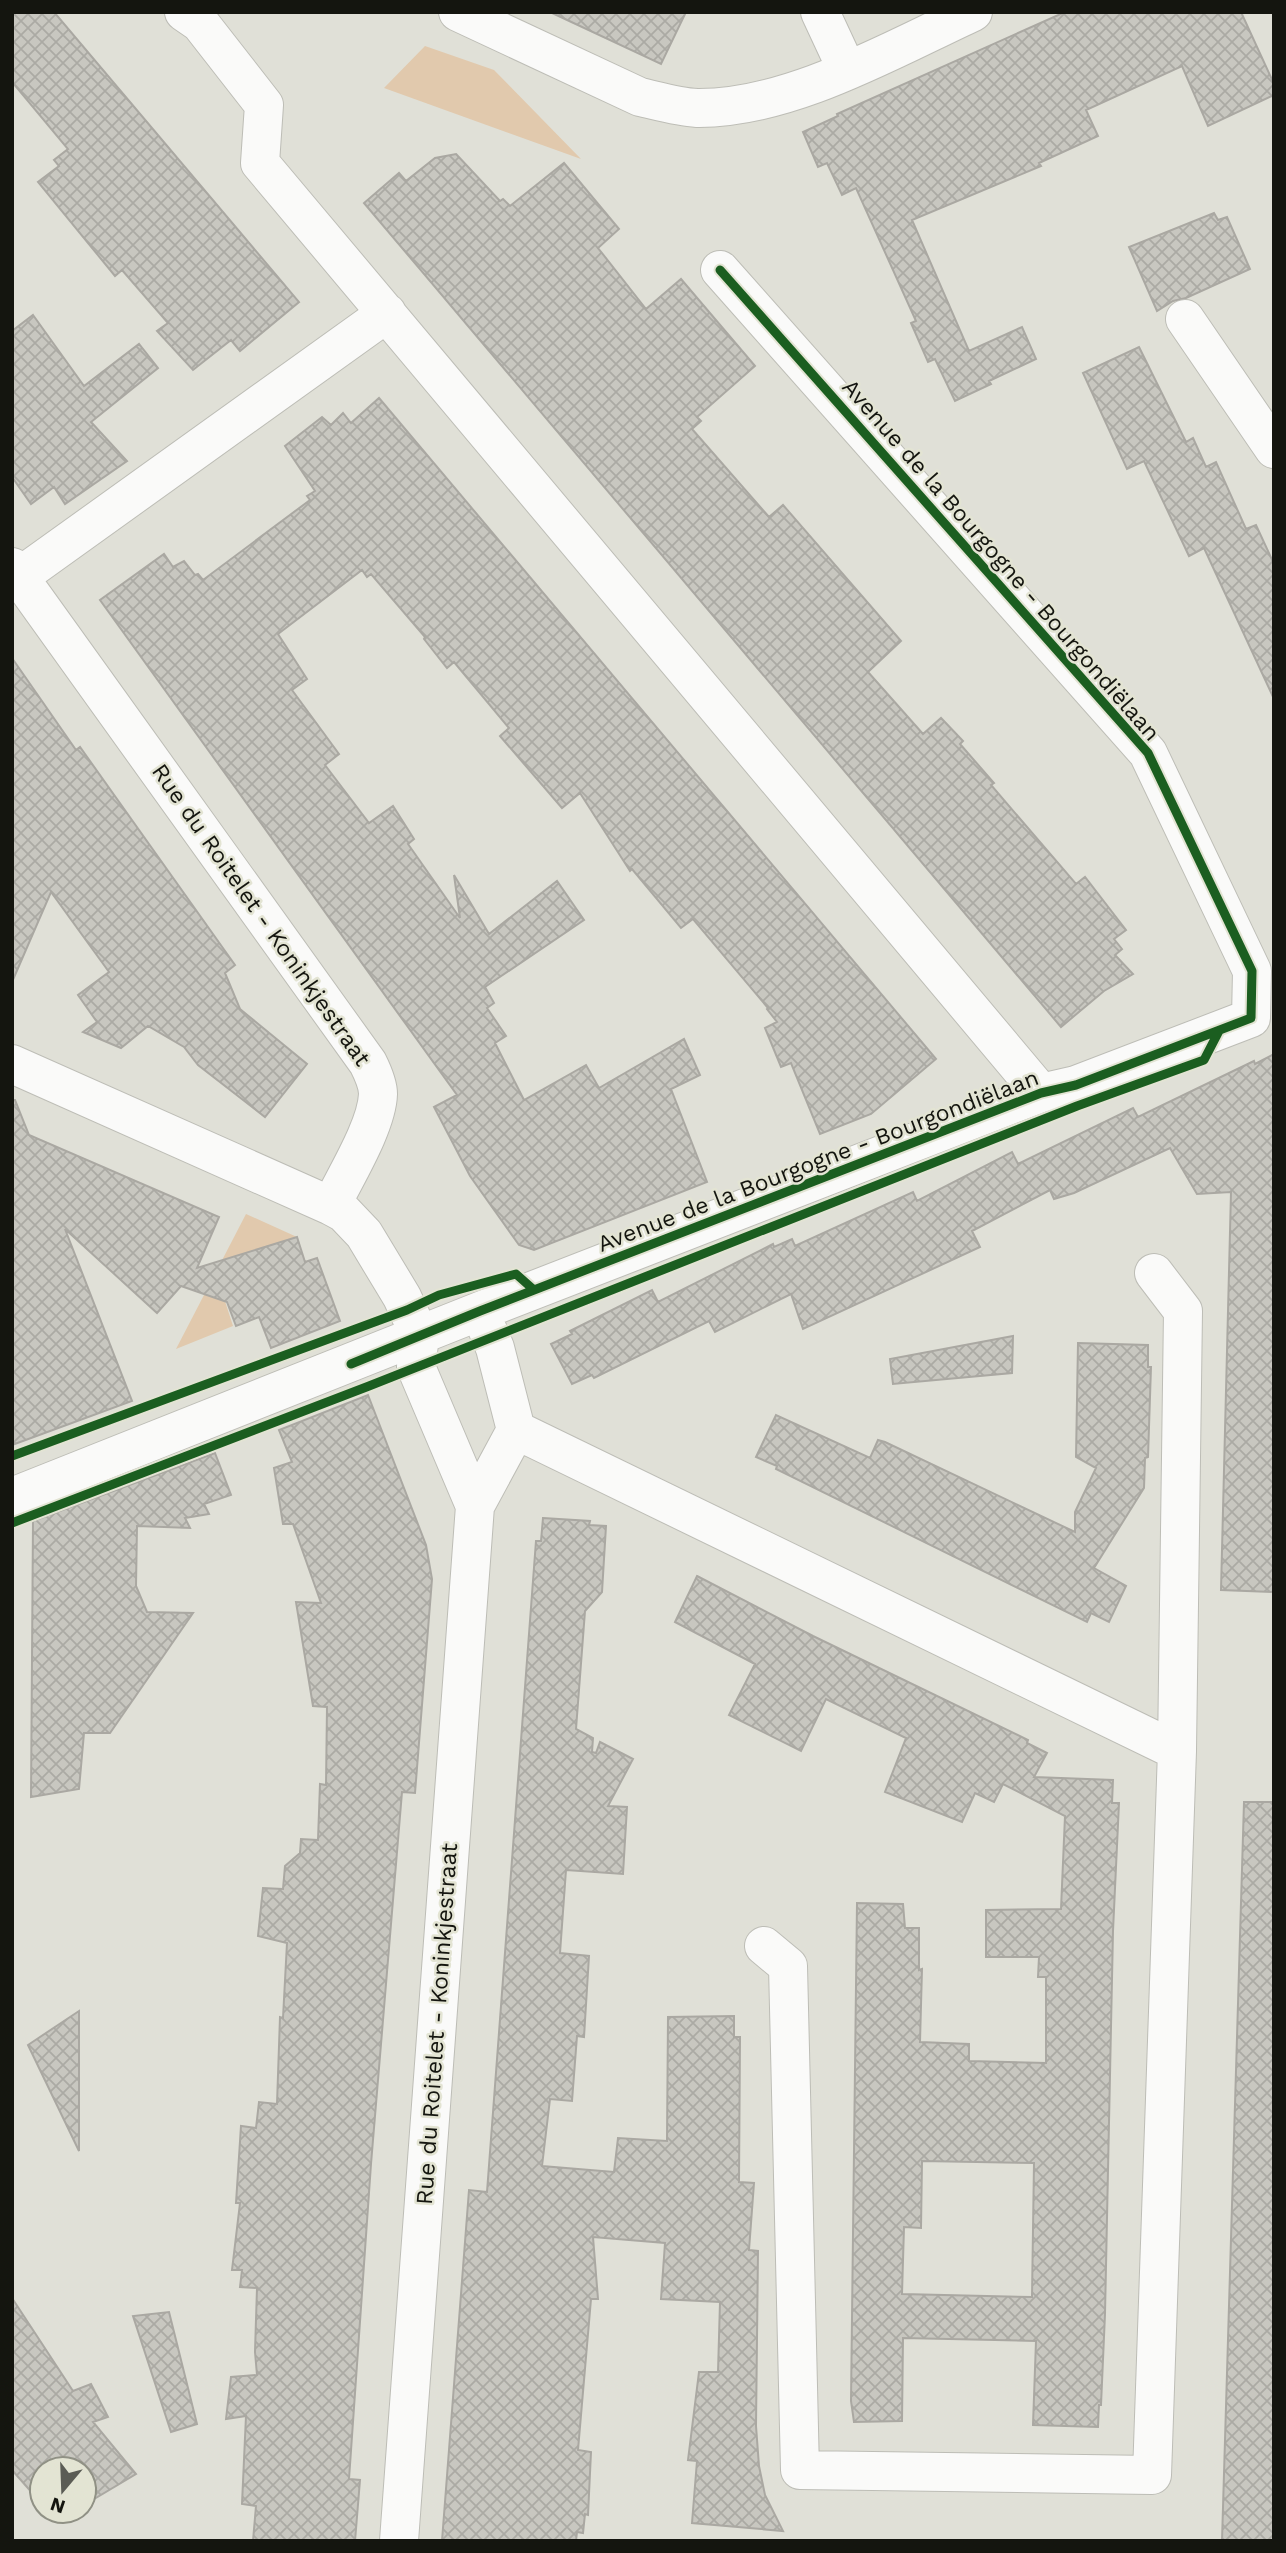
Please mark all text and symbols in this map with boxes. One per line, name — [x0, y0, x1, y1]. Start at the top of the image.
street label: Avenue de la Bourgogne - Bourgondiëlaan — [837, 374, 1165, 746]
street label: Rue du Roitelet - Koninkjestraat — [146, 759, 376, 1072]
street label: Avenue de la Bourgogne - Bourgondiëlaan — [594, 1064, 1042, 1258]
street label: Rue du Roitelet - Koninkjestraat — [411, 1842, 463, 2206]
north arrow — [28, 2455, 98, 2525]
text: N — [47, 2492, 68, 2519]

